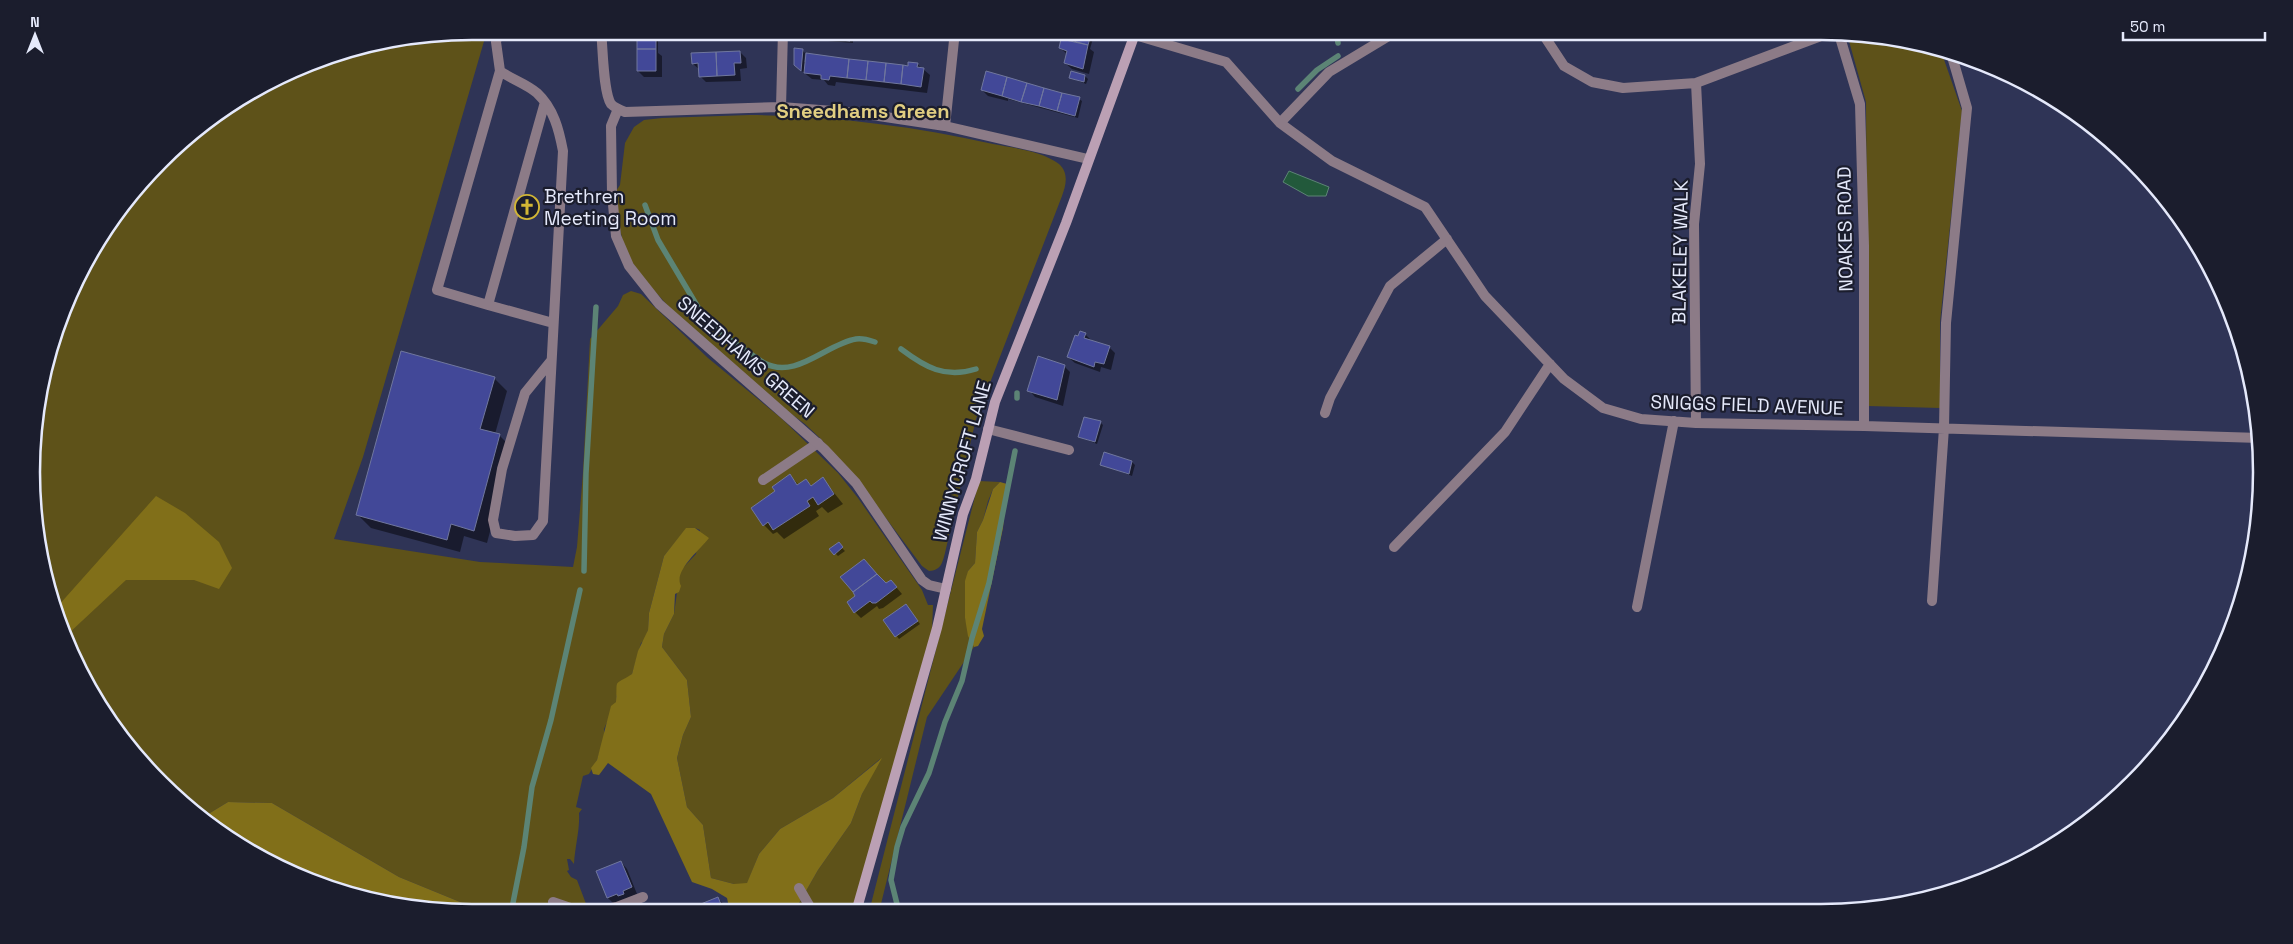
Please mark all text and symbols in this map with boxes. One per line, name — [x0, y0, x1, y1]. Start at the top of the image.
north arrow — [10, 10, 60, 60]
scale bar — [2123, 10, 2266, 42]
text: N — [30, 13, 40, 31]
text: 50 m — [2130, 17, 2165, 36]
district label: Sneedhams Green — [777, 98, 950, 124]
street label: NOAKES ROAD — [1831, 166, 1859, 292]
street label: BLAKELEY WALK — [1666, 179, 1694, 324]
place label: Brethren Meeting Room — [544, 184, 677, 231]
church icon: Brethren Meeting Room — [514, 194, 540, 220]
street label: SNEEDHAMS GREEN — [672, 290, 820, 424]
street label: WINNYCROFT LANE — [927, 378, 997, 544]
street label: SNIGGS FIELD AVENUE — [1650, 389, 1844, 421]

